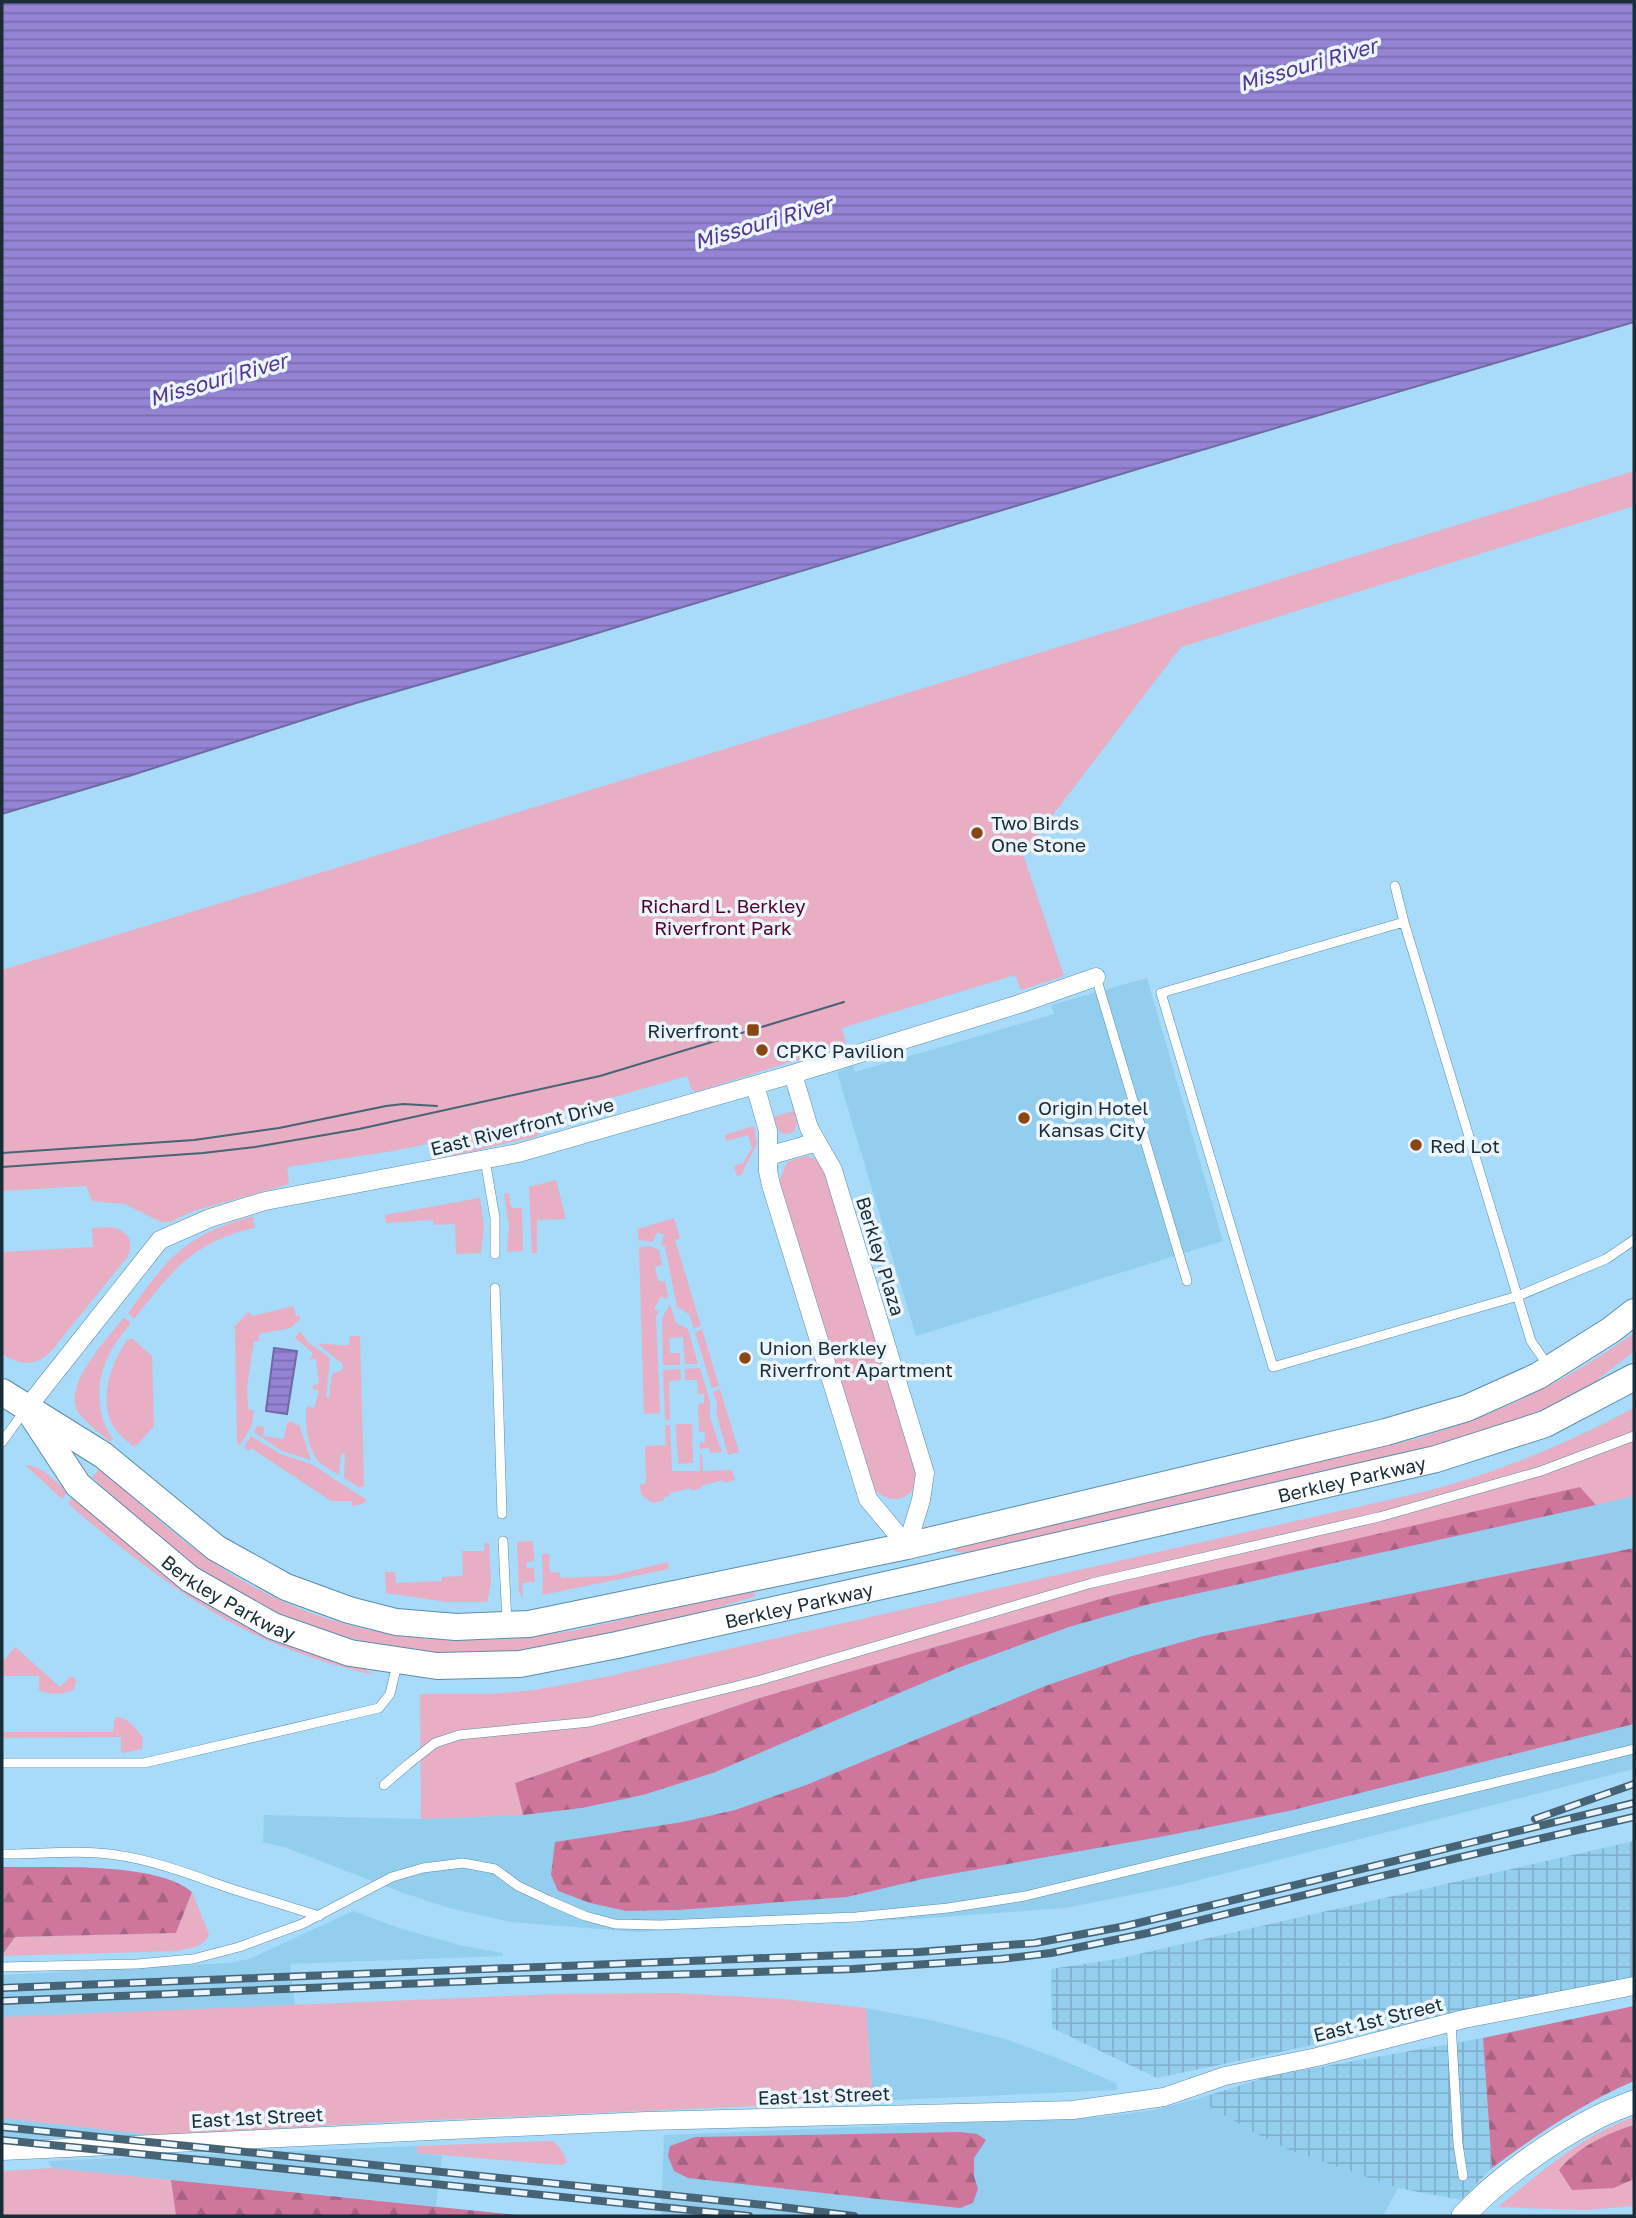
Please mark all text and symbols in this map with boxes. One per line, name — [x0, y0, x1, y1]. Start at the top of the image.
water label: Missouri River — [1236, 31, 1382, 96]
water label: Missouri River — [691, 189, 837, 254]
water label: Missouri River — [146, 346, 292, 411]
place label: Two Birds One Stone — [991, 811, 1086, 856]
marker: Two Birds One Stone — [969, 825, 985, 841]
park label: Richard L. Berkley Riverfront Park — [640, 894, 806, 939]
place label: Riverfront — [647, 1019, 739, 1042]
marker: Riverfront — [745, 1022, 761, 1038]
place label: CPKC Pavilion — [776, 1039, 904, 1062]
marker: CPKC Pavilion — [754, 1042, 770, 1058]
street label: East Riverfront Drive — [428, 1092, 616, 1160]
place label: Origin Hotel Kansas City — [1038, 1096, 1148, 1141]
marker: Origin Hotel Kansas City — [1016, 1110, 1032, 1126]
place label: Red Lot — [1430, 1134, 1500, 1157]
marker: Red Lot — [1408, 1137, 1424, 1153]
street label: Berkley Plaza — [852, 1194, 910, 1318]
place label: Union Berkley Riverfront Apartment — [759, 1336, 953, 1381]
marker: Union Berkley Riverfront Apartment — [737, 1350, 753, 1366]
street label: Berkley Parkway — [1275, 1450, 1428, 1506]
street label: Berkley Parkway — [158, 1549, 299, 1645]
street label: Berkley Parkway — [722, 1577, 875, 1632]
street label: East 1st Street — [1311, 1992, 1445, 2046]
street label: East 1st Street — [757, 2081, 891, 2109]
street label: East 1st Street — [190, 2102, 324, 2132]

